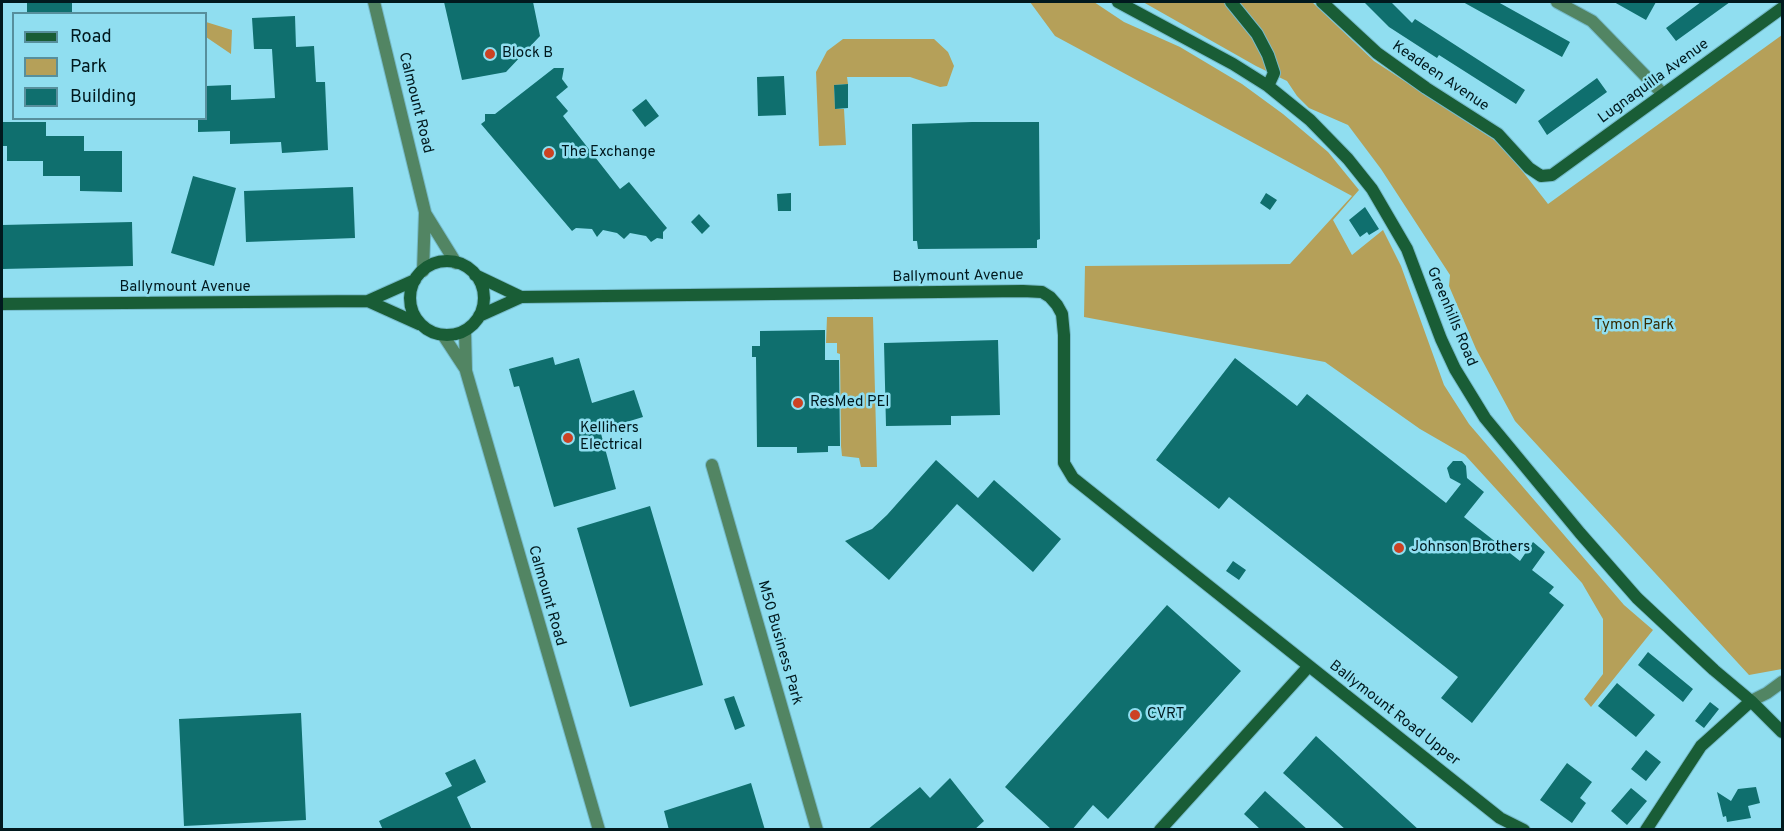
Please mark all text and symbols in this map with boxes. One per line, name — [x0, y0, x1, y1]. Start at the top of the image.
legend — [12, 12, 207, 120]
text: Road — [70, 26, 112, 49]
street label: Lugnaquilla Avenue — [1595, 36, 1713, 128]
street label: Keadeen Avenue — [1388, 38, 1492, 116]
place label: Block B — [502, 45, 553, 63]
marker: Block B — [483, 47, 497, 61]
street label: Calmount Road — [394, 51, 436, 155]
text: Park — [70, 56, 107, 79]
text: Building — [70, 86, 136, 109]
place label: The Exchange — [561, 144, 656, 162]
marker: The Exchange — [542, 146, 556, 160]
street label: Greenhills Road — [1422, 265, 1480, 369]
street label: Ballymount Avenue — [892, 267, 1024, 287]
street label: Ballymount Avenue — [119, 279, 251, 297]
park label: Tymon Park — [1594, 317, 1674, 335]
place label: ResMed PEI — [810, 394, 890, 412]
marker: ResMed PEI — [791, 396, 805, 410]
place label: Kellihers Electrical — [580, 420, 642, 455]
marker: Kellihers Electrical — [561, 431, 575, 445]
place label: Johnson Brothers — [1411, 539, 1530, 557]
marker: Johnson Brothers — [1392, 541, 1406, 555]
street label: Calmount Road — [523, 544, 569, 648]
street label: M50 Business Park — [753, 579, 805, 707]
street label: Ballymount Road Upper — [1325, 657, 1463, 771]
place label: CVRT — [1147, 706, 1184, 724]
marker: CVRT — [1128, 708, 1142, 722]

